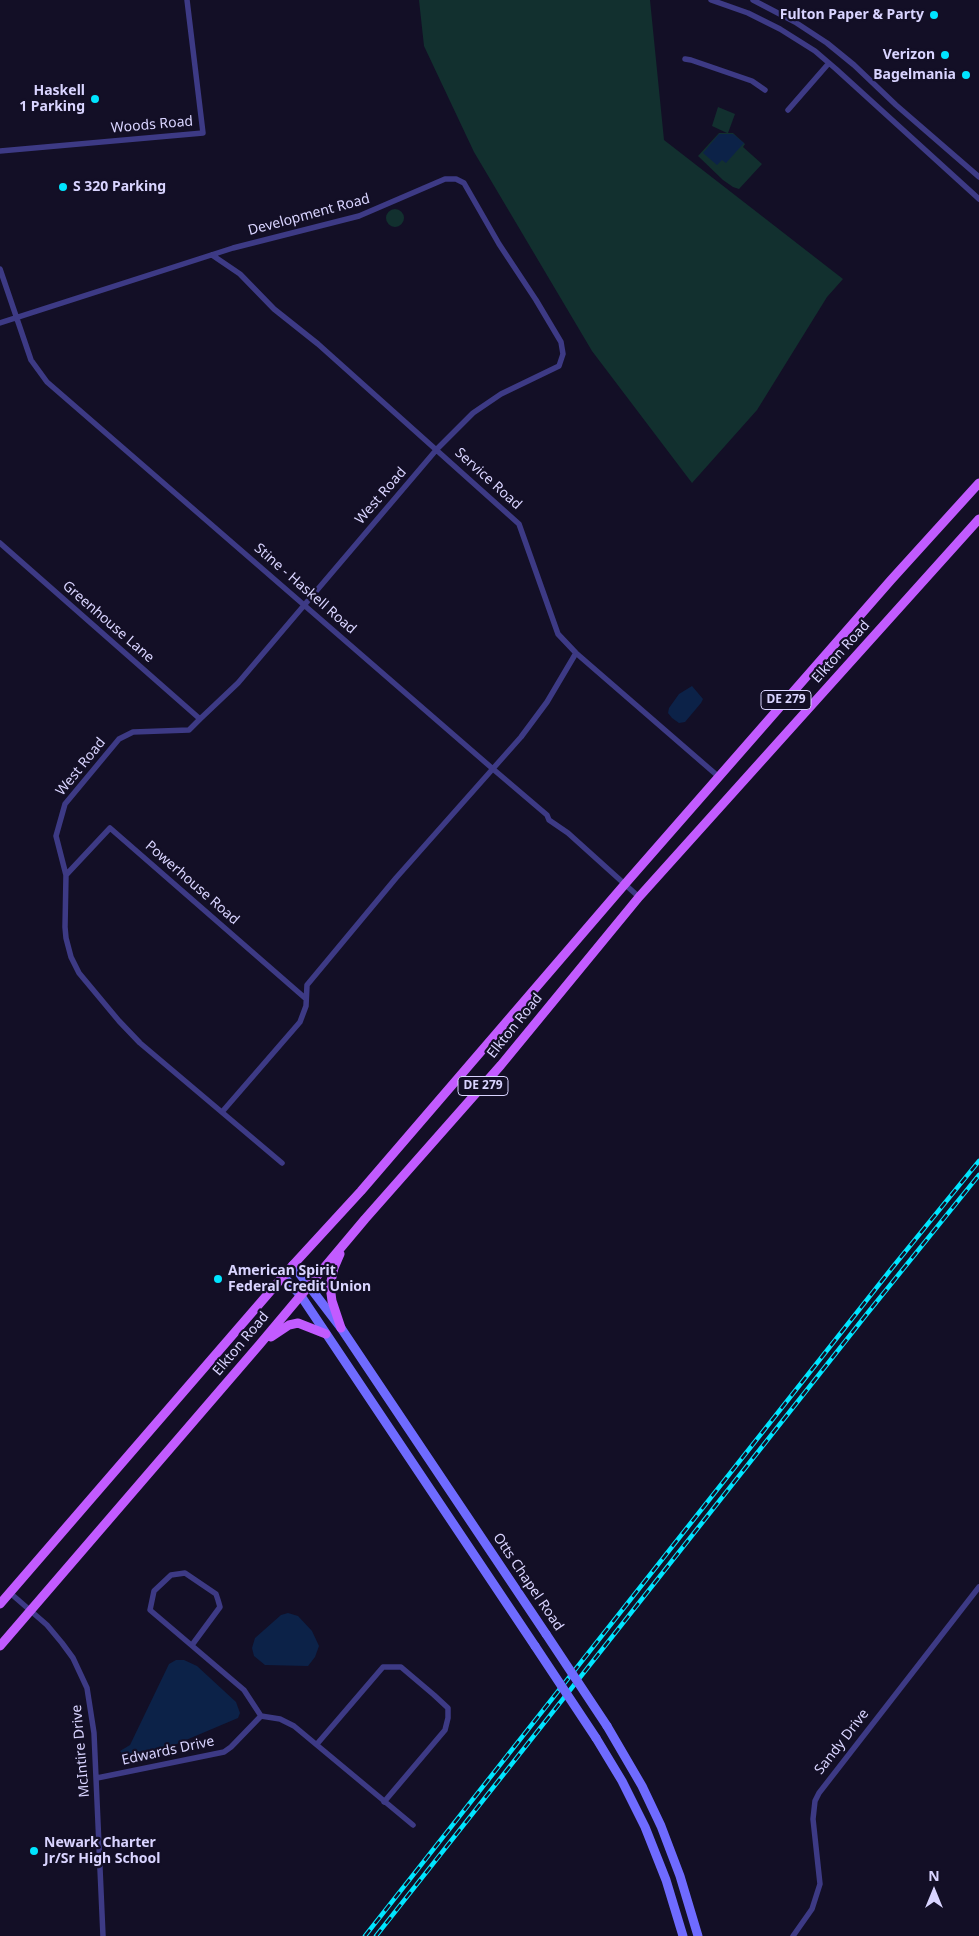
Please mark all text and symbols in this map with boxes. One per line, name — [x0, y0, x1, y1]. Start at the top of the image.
place label: Fulton Paper & Party — [780, 7, 924, 23]
marker: Fulton Paper & Party — [928, 9, 940, 21]
place label: Verizon — [883, 47, 935, 63]
marker: Verizon — [939, 49, 951, 61]
place label: Bagelmania — [873, 67, 956, 83]
marker: Bagelmania — [960, 69, 972, 81]
place label: Haskell 1 Parking — [19, 83, 85, 115]
marker: Haskell 1 Parking — [89, 93, 101, 105]
street label: Woods Road — [110, 113, 194, 137]
place label: S 320 Parking — [73, 179, 166, 195]
marker: S 320 Parking — [57, 181, 69, 193]
street label: Development Road — [246, 191, 372, 239]
street label: Service Road — [451, 445, 525, 513]
street label: West Road — [352, 464, 410, 528]
street label: Stine - Haskell Road — [251, 540, 359, 638]
street label: Greenhouse Lane — [59, 578, 157, 666]
street label: Elkton Road — [809, 617, 873, 687]
road number: DE 279 — [761, 690, 811, 710]
street label: West Road — [53, 735, 109, 799]
street label: Powerhouse Road — [142, 838, 242, 928]
street label: Elkton Road — [484, 990, 546, 1062]
road number: DE 279 — [458, 1076, 508, 1096]
place label: American Spirit Federal Credit Union — [228, 1263, 371, 1295]
marker: American Spirit Federal Credit Union — [212, 1273, 224, 1285]
street label: Elkton Road — [209, 1309, 273, 1379]
street label: Otts Chapel Road — [489, 1530, 567, 1634]
street label: McIntire Drive — [69, 1704, 93, 1798]
street label: Sandy Drive — [811, 1706, 873, 1778]
street label: Edwards Drive — [120, 1733, 216, 1769]
place label: Newark Charter Jr/Sr High School — [44, 1835, 161, 1868]
marker: Newark Charter Jr/Sr High School — [28, 1845, 40, 1857]
north arrow — [909, 1866, 959, 1916]
text: N — [928, 1866, 940, 1885]

